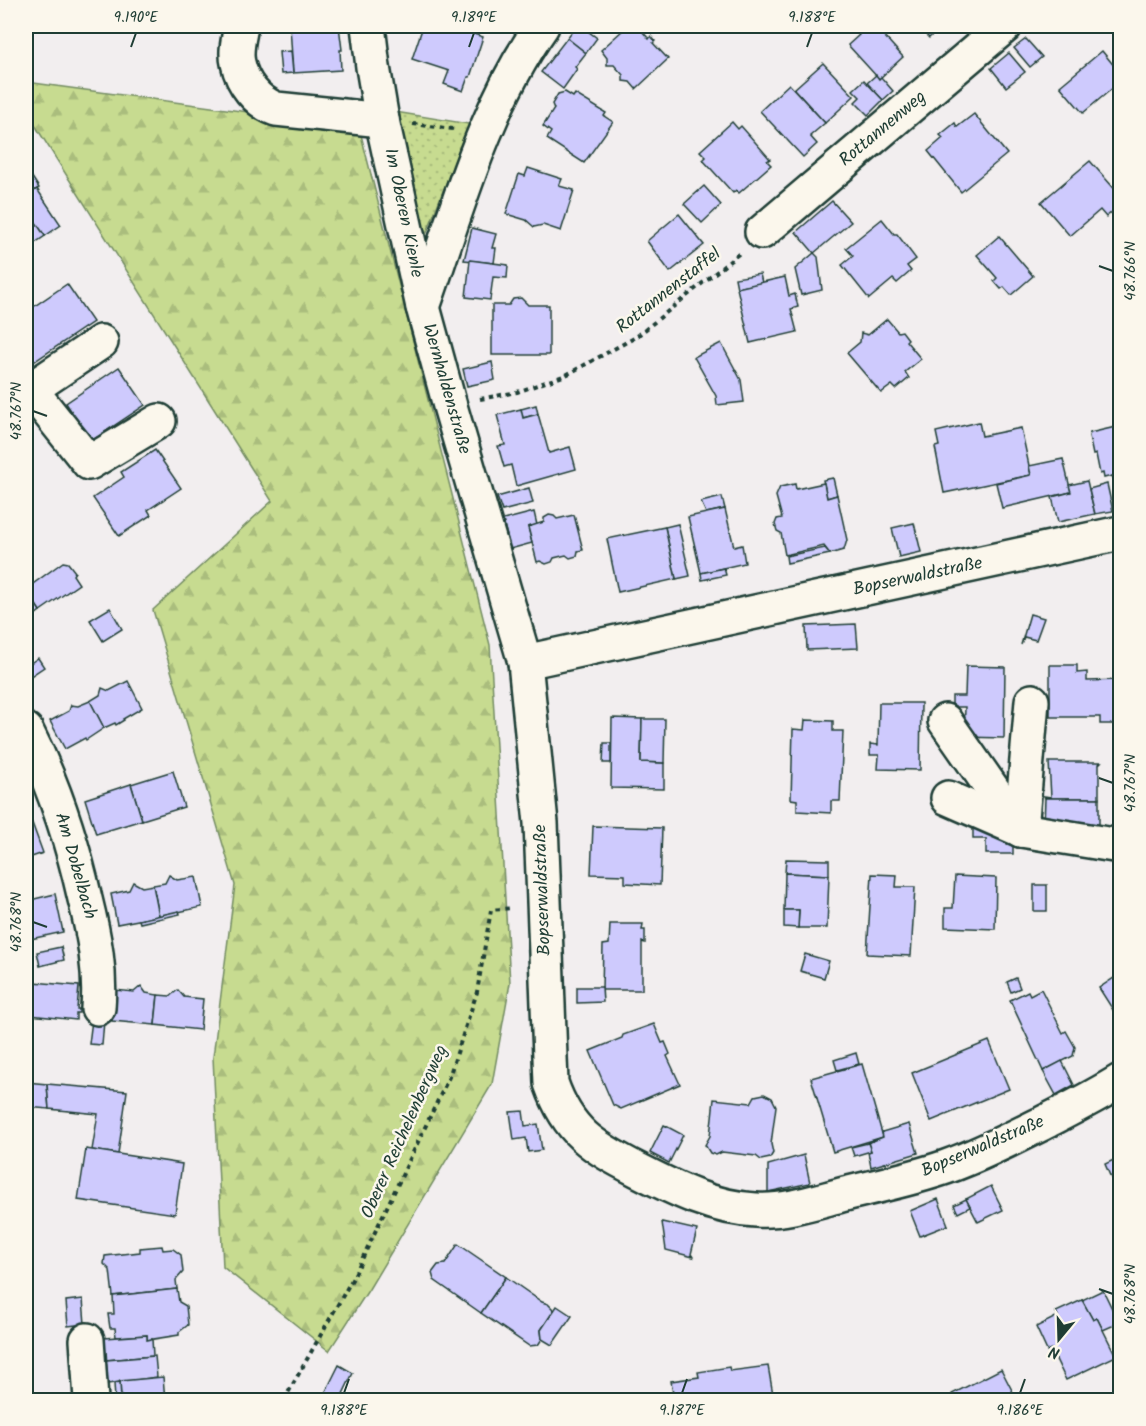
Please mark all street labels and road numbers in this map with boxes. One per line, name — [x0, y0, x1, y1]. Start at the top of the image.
street label: Rottannenweg — [833, 84, 933, 174]
street label: Im Oberen Kienle — [375, 146, 431, 280]
street label: Rottannenstaffel — [610, 240, 728, 342]
street label: Wernhaldenstraße — [414, 320, 478, 458]
street label: Bopserwaldstraße — [851, 549, 985, 605]
street label: Am Dobelbach — [46, 809, 104, 923]
street label: Bopserwaldstraße — [526, 824, 560, 956]
street label: Oberer Reichelenbergweg — [354, 1041, 456, 1223]
street label: Bopserwaldstraße — [917, 1108, 1049, 1186]

